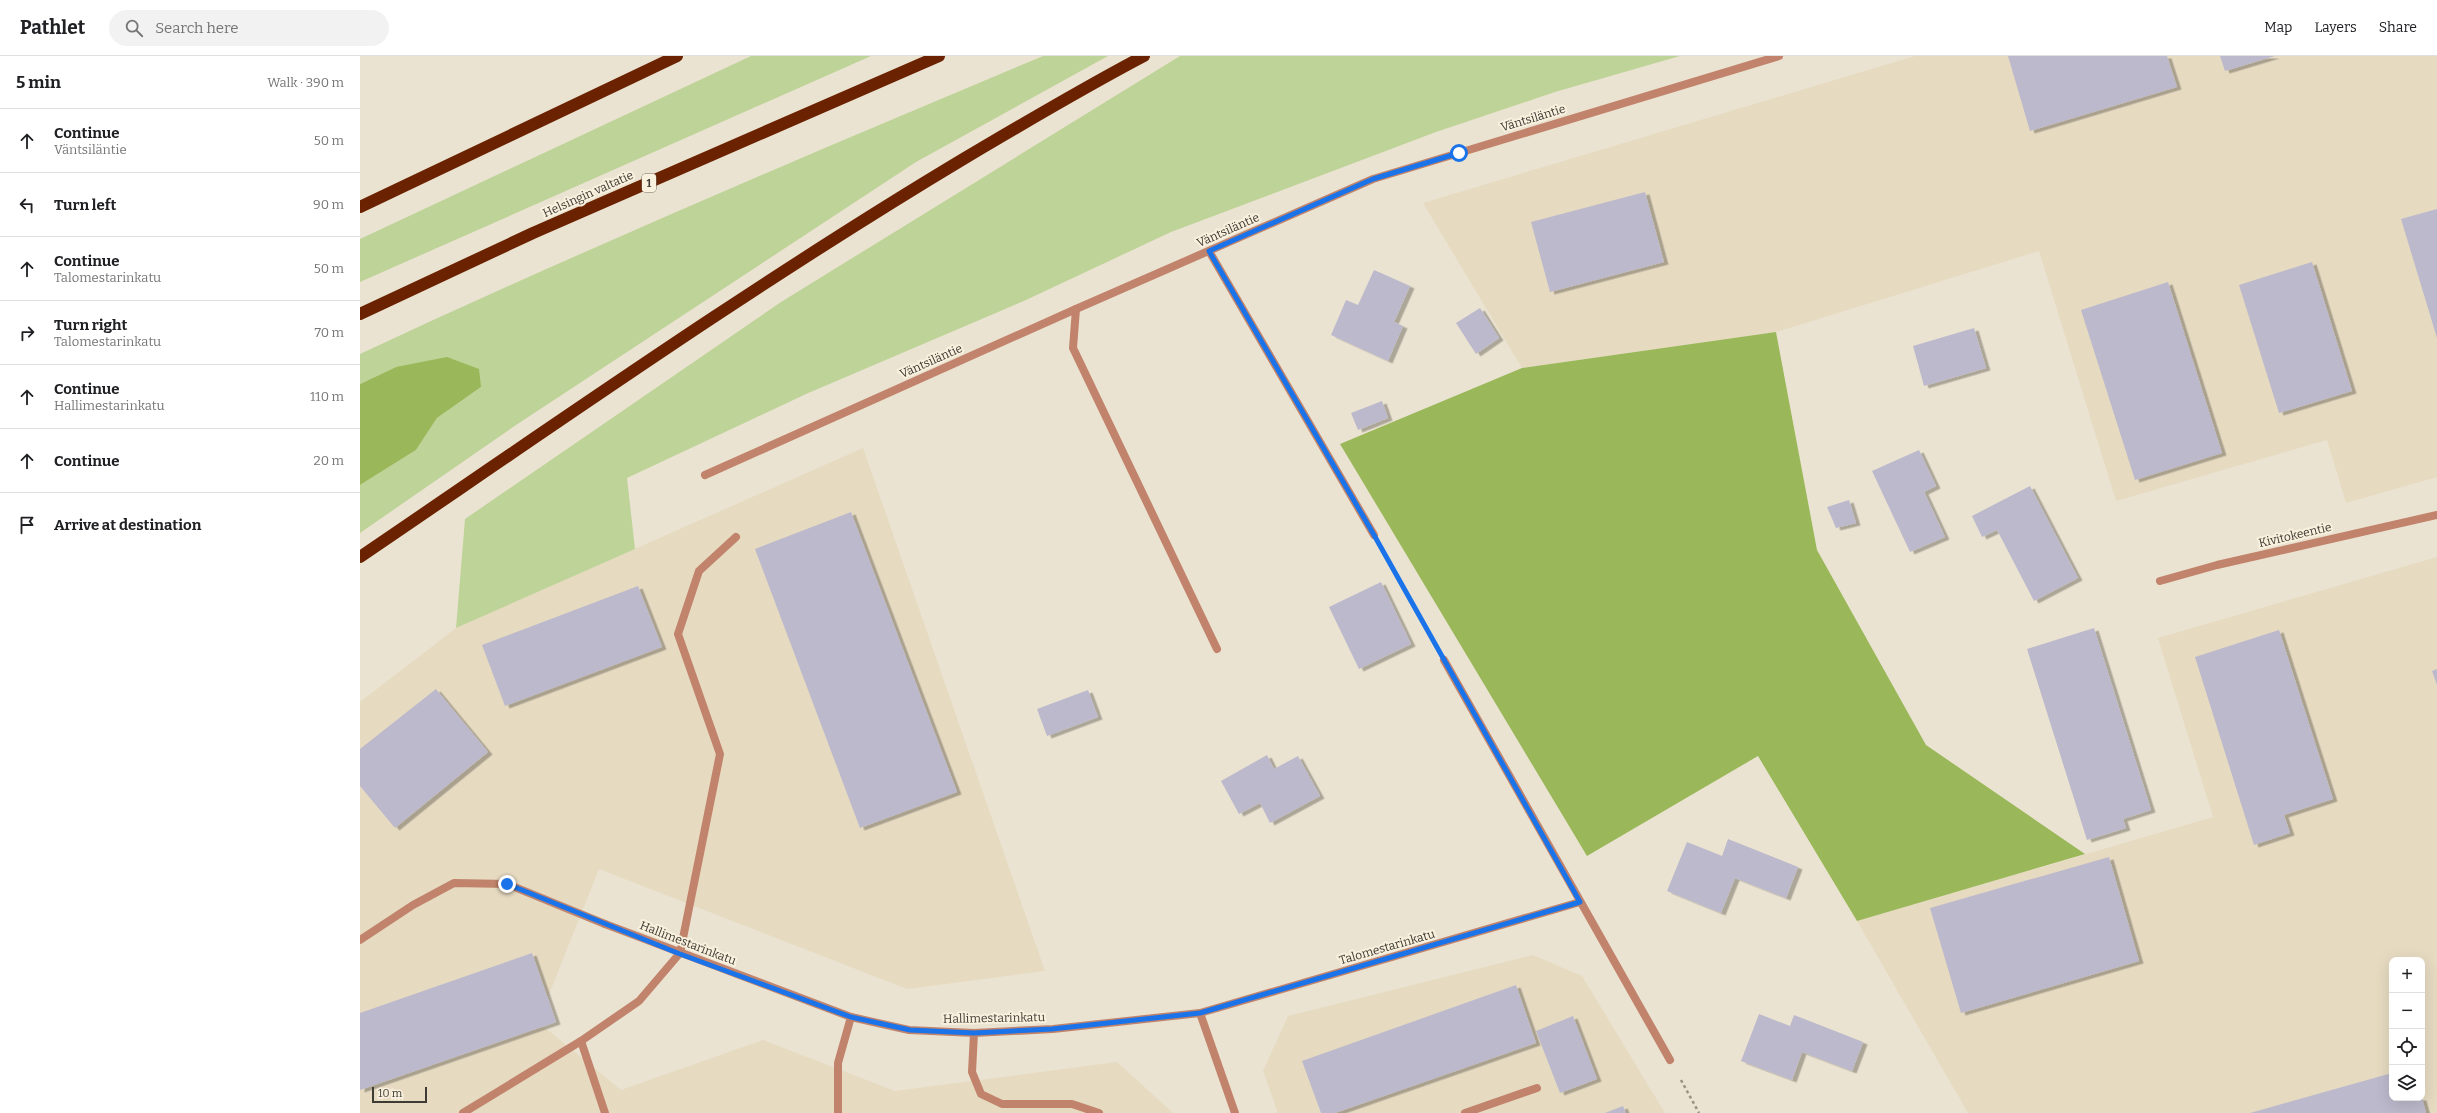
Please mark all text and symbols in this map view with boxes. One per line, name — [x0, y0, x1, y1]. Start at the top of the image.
search box — [109, 10, 389, 46]
text: Pathlet — [20, 16, 85, 39]
icon: search — [123, 17, 145, 39]
text: Search here — [155, 19, 238, 37]
text: Map — [2264, 19, 2292, 36]
text: Layers — [2314, 19, 2357, 36]
text: Share — [2379, 19, 2417, 36]
text: 5 min — [16, 72, 61, 93]
text: Walk · 390 m — [267, 75, 344, 90]
street label: Väntsiläntie — [1499, 102, 1567, 134]
text: Continue — [54, 124, 120, 142]
icon: ahead — [16, 130, 38, 152]
text: 50 m — [314, 133, 344, 148]
text: Väntsiläntie — [54, 142, 127, 157]
route start — [1450, 144, 1468, 162]
street label: Helsingin valtatie — [540, 168, 636, 220]
road number: 1 — [642, 174, 656, 192]
icon: left — [16, 194, 38, 216]
text: Turn left — [54, 196, 116, 214]
text: 90 m — [313, 197, 344, 212]
street label: Väntsiläntie — [1195, 210, 1261, 250]
text: Continue — [54, 252, 120, 270]
icon: ahead — [16, 258, 38, 280]
text: 50 m — [314, 261, 344, 276]
text: Talomestarinkatu — [54, 270, 161, 285]
text: Turn right — [54, 316, 127, 334]
icon: right — [16, 322, 38, 344]
text: 70 m — [314, 325, 344, 340]
text: Talomestarinkatu — [54, 334, 161, 349]
street label: Väntsiläntie — [898, 341, 964, 381]
text: Continue — [54, 380, 120, 398]
icon: ahead — [16, 386, 38, 408]
text: 110 m — [310, 389, 344, 404]
text: Hallimestarinkatu — [54, 398, 165, 413]
icon: ahead — [16, 450, 38, 472]
text: Continue — [54, 452, 120, 470]
text: 20 m — [314, 453, 344, 468]
icon: arrive — [16, 514, 38, 536]
text: Arrive at destination — [54, 516, 201, 534]
street label: Kivitokeentie — [2257, 520, 2333, 550]
route end — [498, 875, 516, 893]
street label: Hallimestarinkatu — [638, 918, 739, 968]
street label: Talomestarinkatu — [1338, 926, 1437, 967]
map controls — [2389, 957, 2425, 1101]
button: + — [2389, 957, 2425, 993]
button: − — [2389, 993, 2425, 1029]
street label: Hallimestarinkatu — [943, 1010, 1046, 1026]
button: locate — [2389, 1029, 2425, 1065]
button: layers — [2389, 1065, 2425, 1101]
scale bar — [372, 1085, 427, 1104]
text: 10 m — [378, 1087, 402, 1100]

